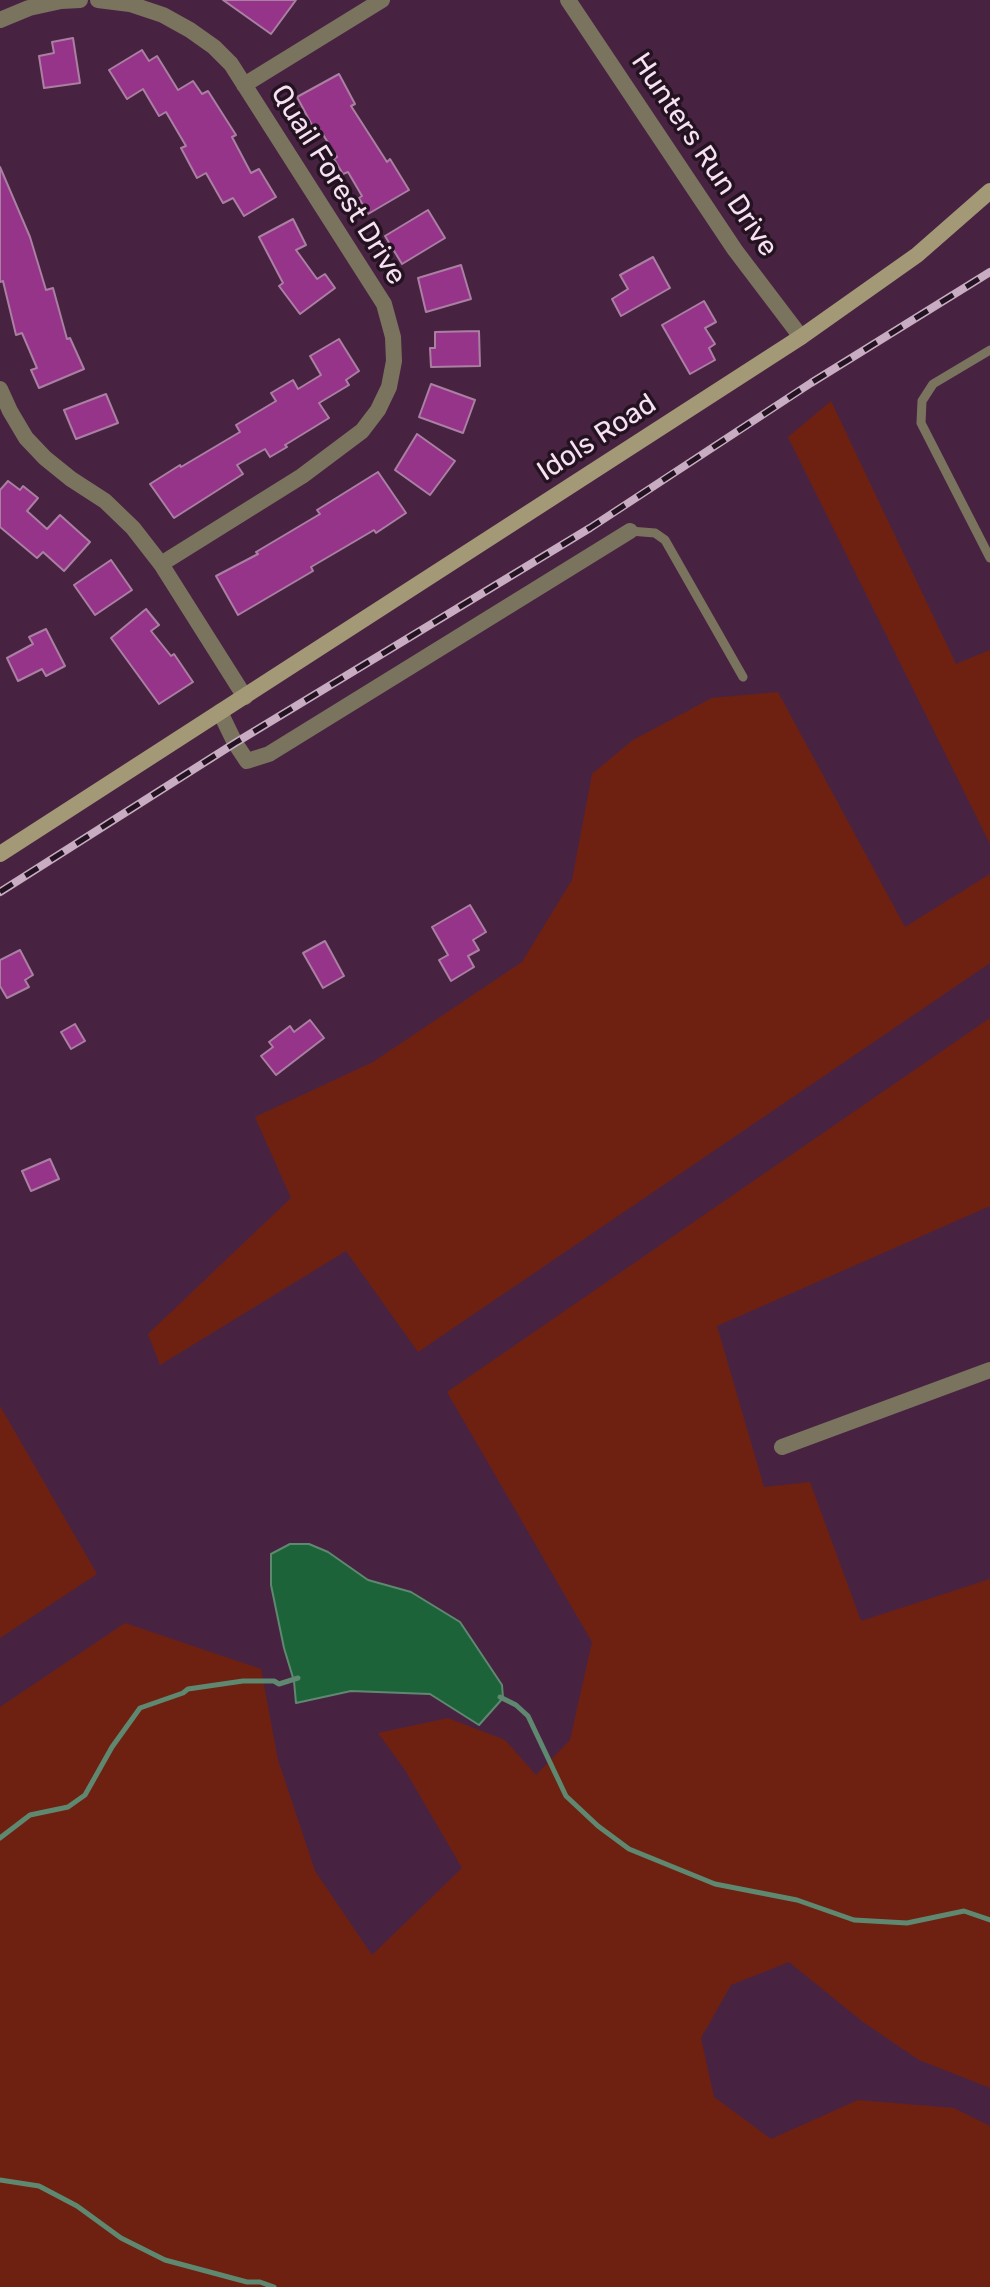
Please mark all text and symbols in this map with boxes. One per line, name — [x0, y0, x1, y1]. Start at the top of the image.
street label: Hunters Run Drive — [623, 47, 785, 263]
street label: Quail Forest Drive — [263, 79, 413, 291]
street label: Idols Road — [531, 387, 663, 489]

